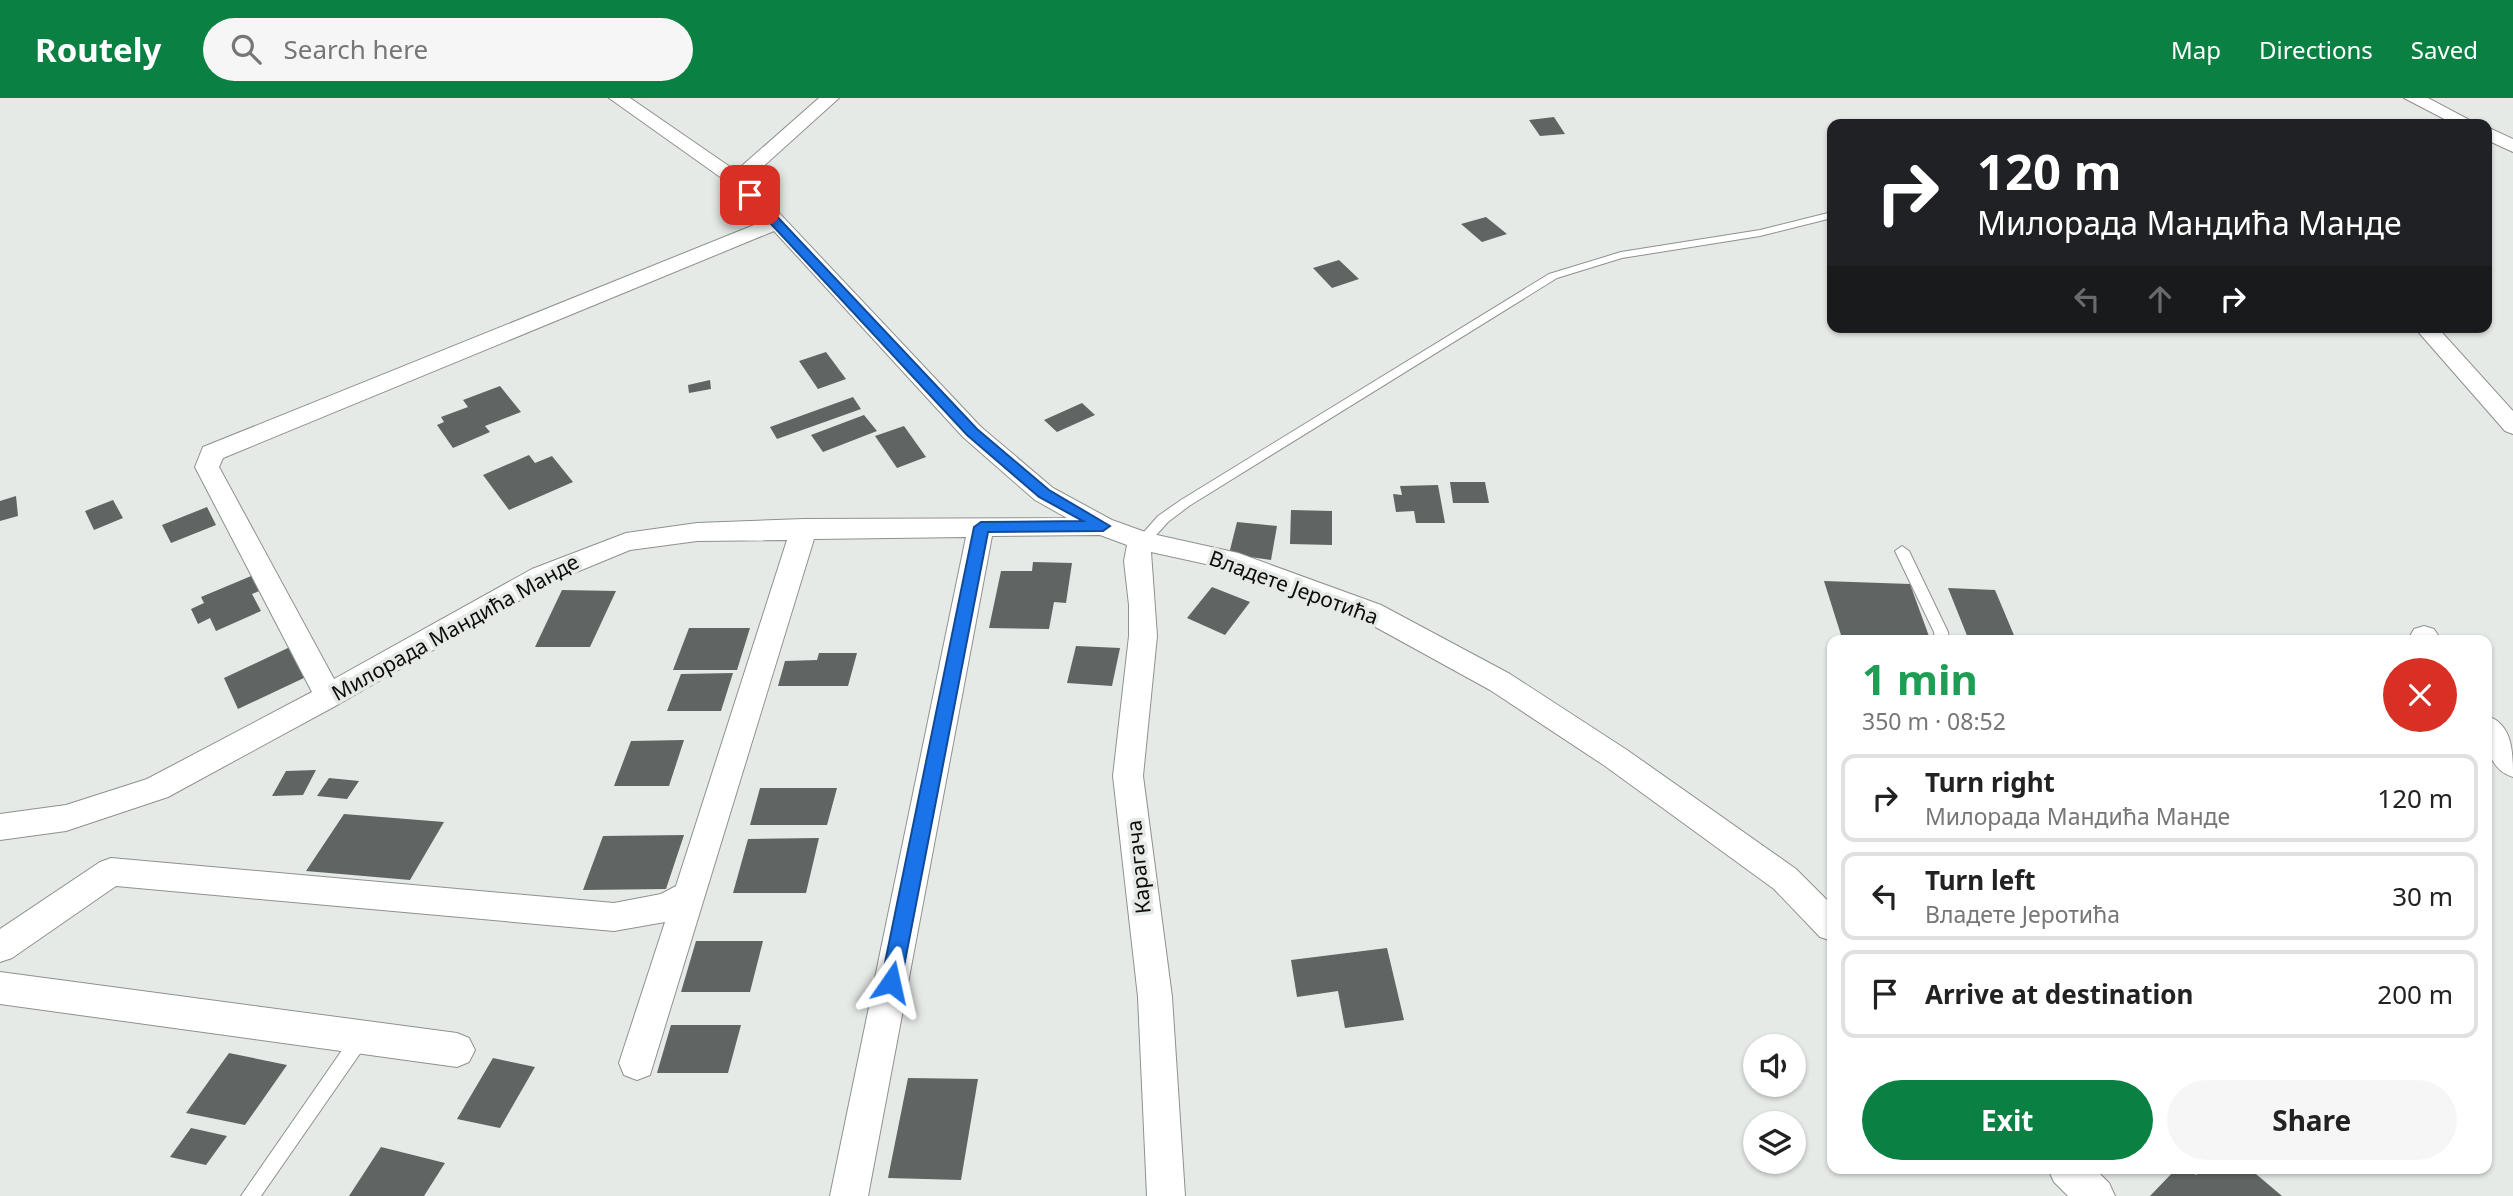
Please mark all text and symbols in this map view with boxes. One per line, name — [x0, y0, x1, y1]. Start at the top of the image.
search box — [203, 18, 693, 81]
text: Routely — [35, 27, 161, 72]
icon: search — [227, 30, 265, 68]
text: Search here — [283, 31, 428, 67]
text: Map — [2171, 33, 2221, 66]
text: Directions — [2259, 33, 2373, 66]
text: Saved — [2411, 33, 2478, 66]
text: 120 m — [1977, 138, 2122, 204]
icon: right — [1862, 147, 1953, 238]
pin — [720, 165, 780, 225]
icon: arrive — [731, 176, 769, 214]
text: Милорада Мандића Манде — [1977, 201, 2402, 244]
icon: left — [2068, 280, 2106, 318]
icon: ahead — [2141, 280, 2179, 318]
icon: right — [2214, 280, 2252, 318]
street label: Владете Јеротића — [1206, 543, 1382, 631]
street label: Милорада Мандића Манде — [326, 547, 584, 707]
text: 1 min — [1862, 650, 1978, 707]
button: close — [2383, 658, 2457, 732]
text: 350 m · 08:52 — [1862, 705, 2006, 737]
text: Turn right — [1925, 764, 2055, 800]
icon: right — [1866, 779, 1904, 817]
text: 120 m — [2377, 780, 2453, 816]
text: Милорада Мандића Манде — [1925, 800, 2230, 832]
street label: Карагача — [1119, 819, 1157, 915]
text: Turn left — [1925, 862, 2036, 898]
icon: left — [1866, 877, 1904, 915]
text: 30 m — [2392, 878, 2453, 914]
text: Владете Јеротића — [1925, 898, 2120, 930]
position arrow — [854, 945, 928, 1019]
icon: arrive — [1866, 975, 1904, 1013]
text: Arrive at destination — [1925, 976, 2194, 1012]
text: 200 m — [2377, 976, 2453, 1012]
map controls — [1743, 1034, 1806, 1174]
button: sound — [1743, 1034, 1806, 1097]
button: Exit — [1862, 1080, 2153, 1160]
button: Share — [2167, 1080, 2457, 1160]
button: layers — [1743, 1111, 1806, 1174]

